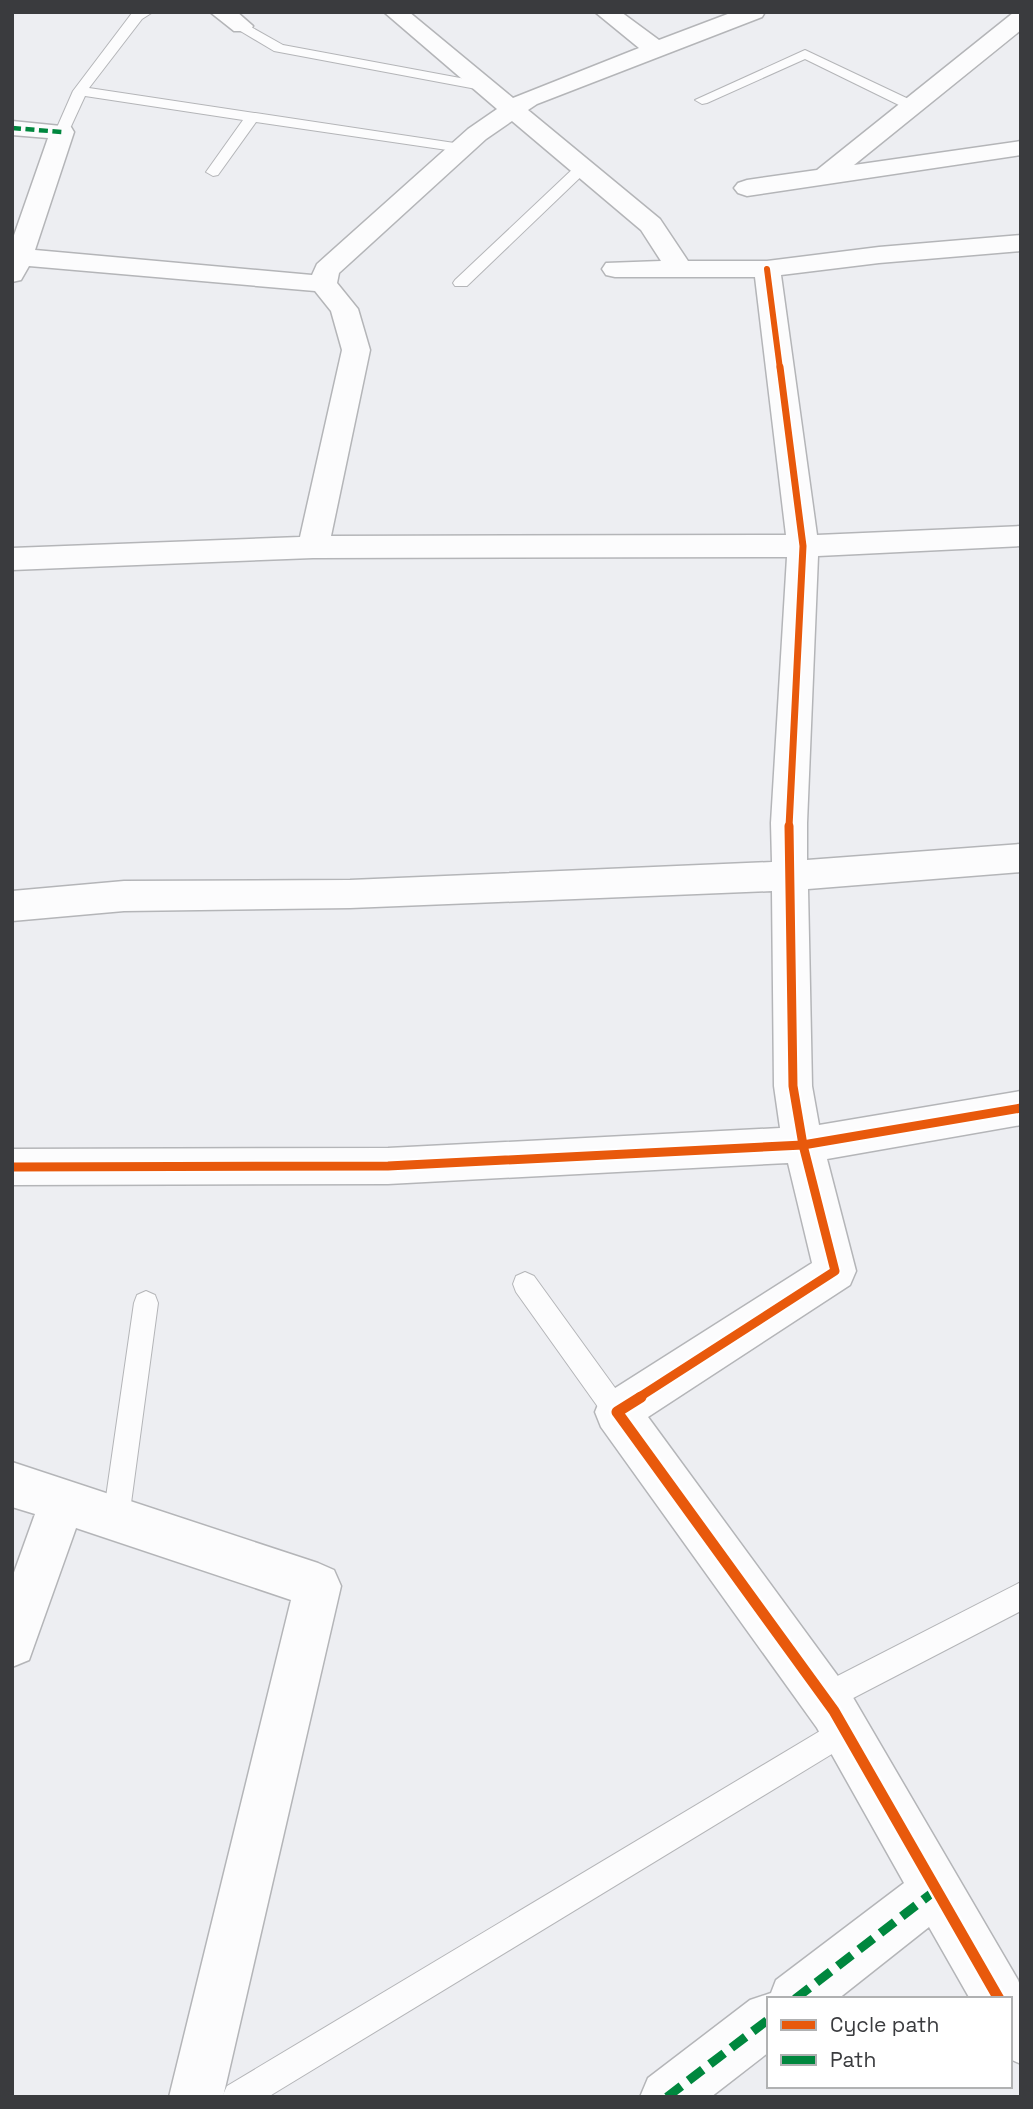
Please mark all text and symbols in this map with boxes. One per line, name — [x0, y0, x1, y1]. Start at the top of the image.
legend — [767, 1997, 1012, 2088]
text: Cycle path — [830, 2011, 939, 2038]
text: Path — [830, 2046, 876, 2073]

